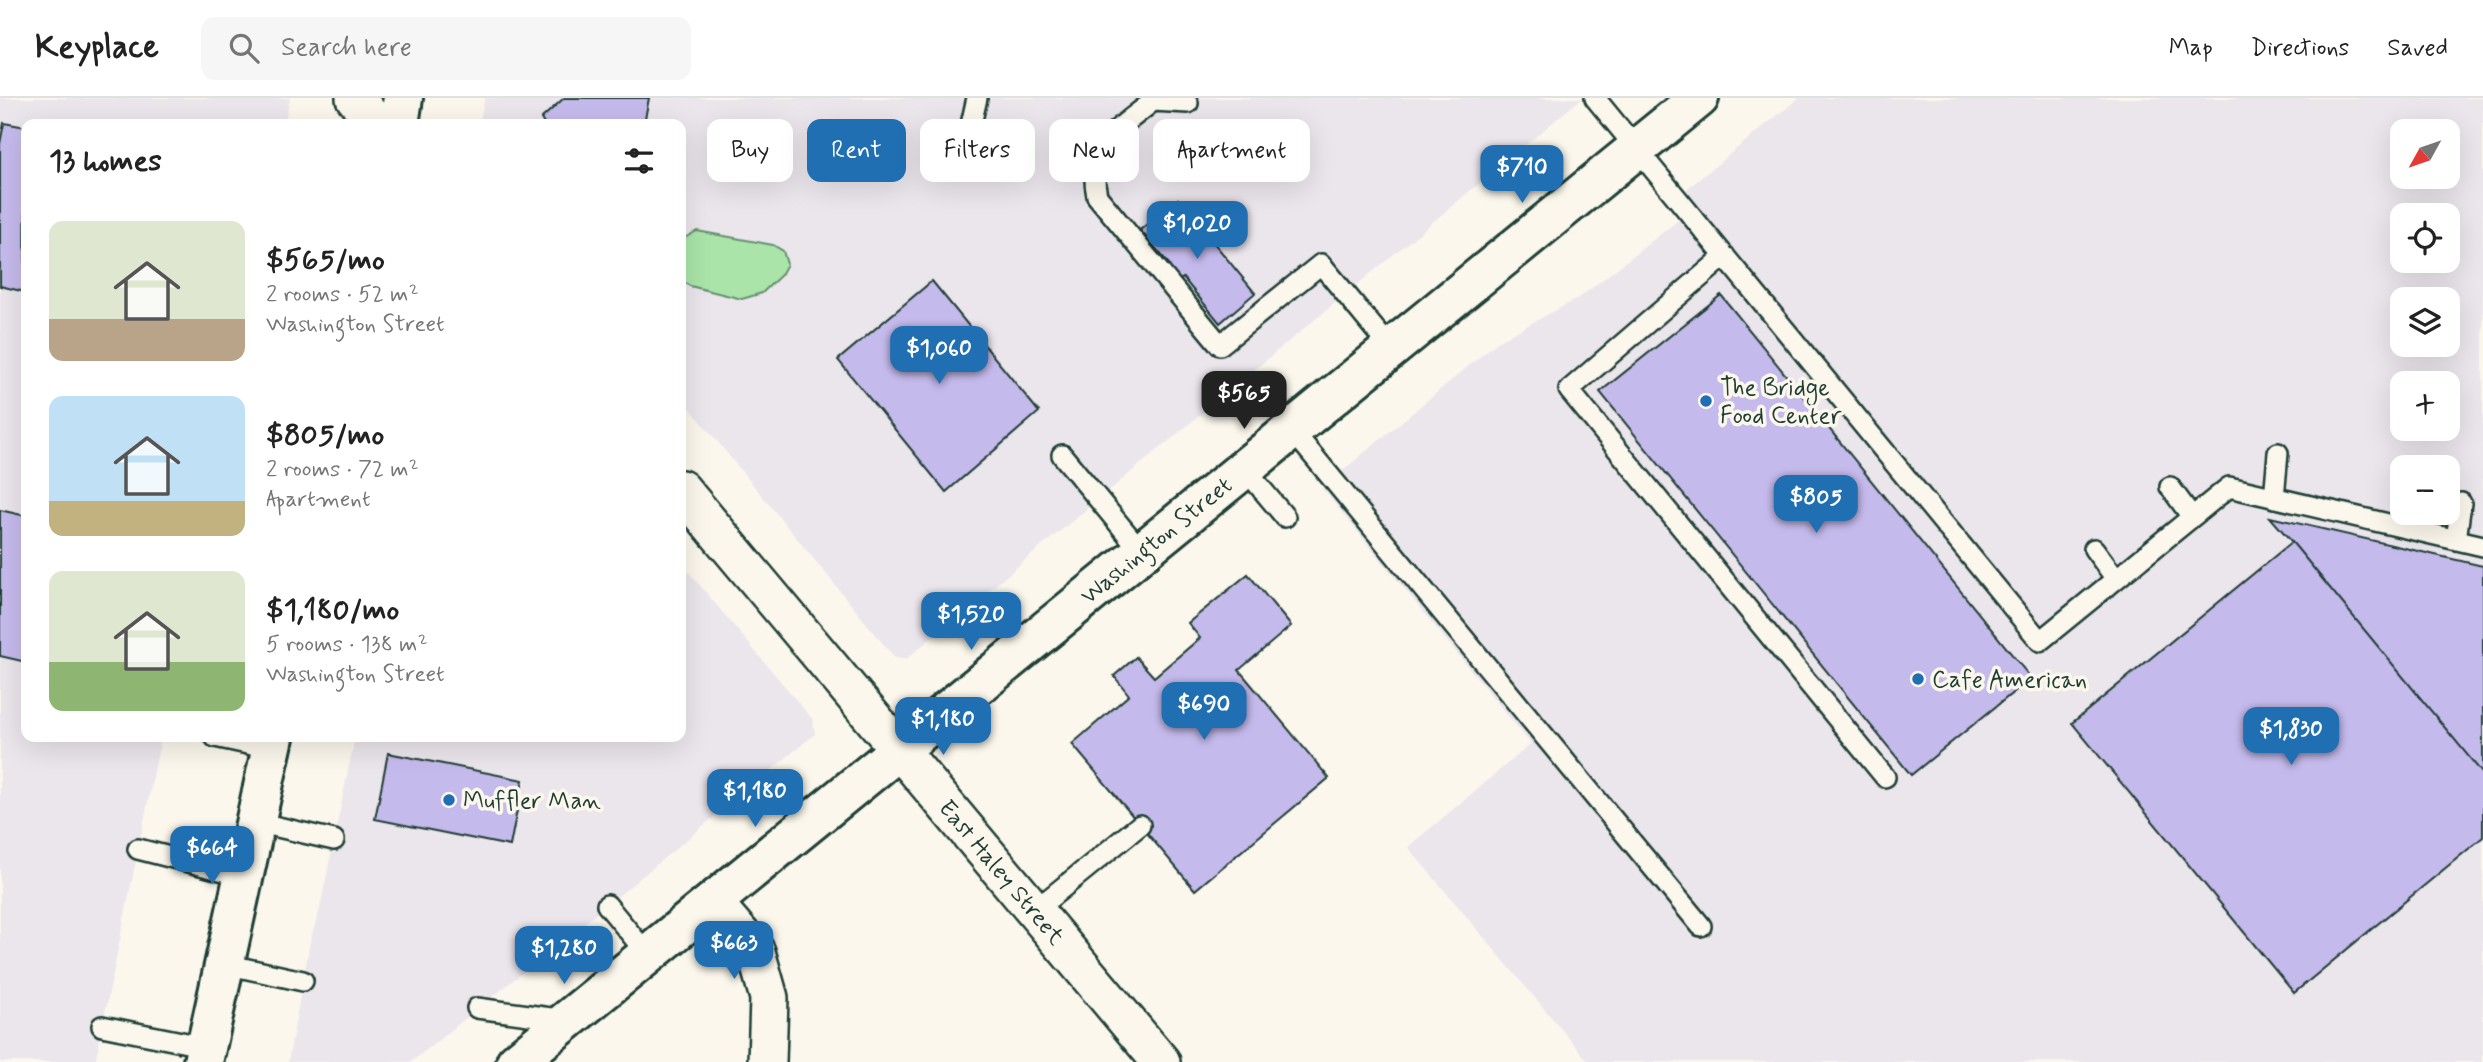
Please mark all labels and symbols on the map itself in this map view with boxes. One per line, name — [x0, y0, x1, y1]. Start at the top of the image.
north arrow — [2390, 119, 2460, 189]
pin: $710 — [1481, 146, 1563, 205]
pin: $1,020 — [1140, 202, 1254, 261]
pin: $1,060 — [882, 327, 996, 386]
pin: $565 — [1203, 372, 1285, 431]
place label: The Bridge Food Center — [1720, 373, 1842, 432]
marker: The Bridge Food Center — [1698, 393, 1714, 409]
street label: Washington Street — [1075, 470, 1241, 614]
pin: $805 — [1775, 476, 1857, 535]
pin: $1,520 — [914, 592, 1028, 652]
place label: Cafe American — [1932, 665, 2087, 696]
marker: Cafe American — [1910, 671, 1926, 687]
pin: $690 — [1163, 682, 1245, 742]
pin: $1,180 — [886, 698, 1000, 757]
pin: $1,830 — [2234, 708, 2348, 767]
pin: $1,180 — [698, 770, 812, 829]
place label: Muffler Man — [463, 786, 601, 817]
marker: Muffler Man — [441, 792, 457, 808]
street label: East Haley Street — [931, 794, 1071, 952]
pin: $664 — [171, 826, 253, 886]
pin: $663 — [693, 922, 775, 981]
pin: $1,280 — [507, 926, 621, 986]

